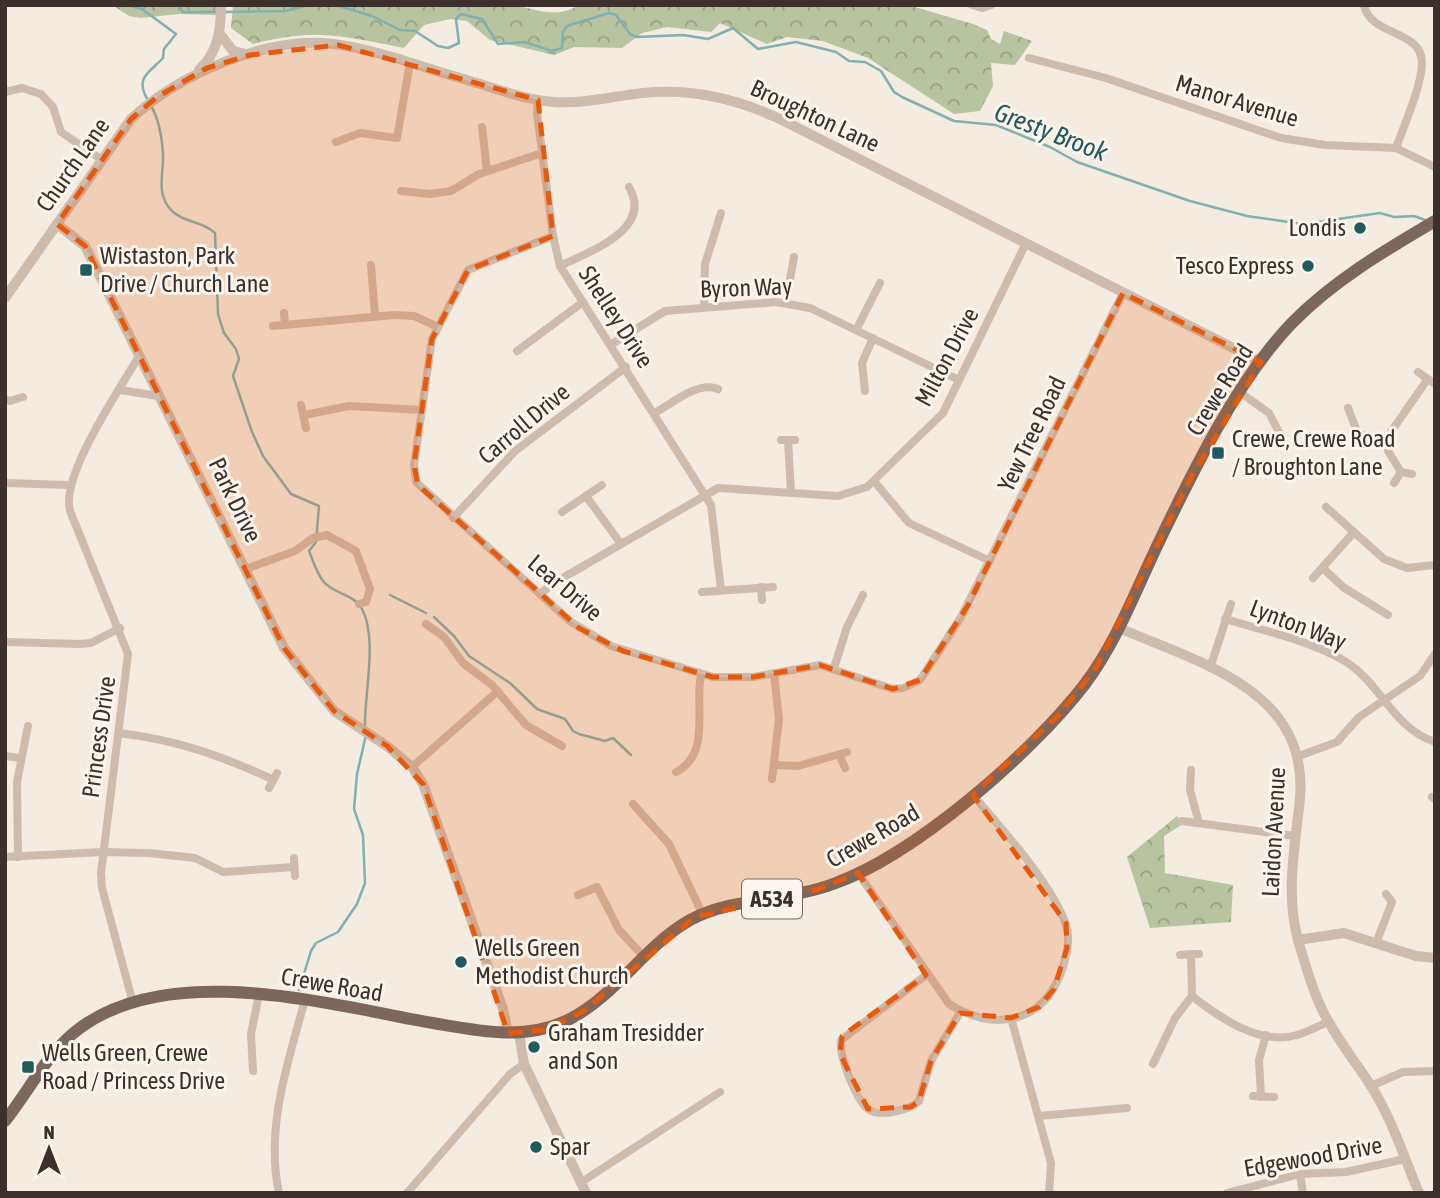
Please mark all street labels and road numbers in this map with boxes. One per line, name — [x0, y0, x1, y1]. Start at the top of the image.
street label: Manor Avenue — [1172, 69, 1302, 132]
street label: Broughton Lane — [746, 74, 884, 157]
street label: Church Lane — [31, 113, 115, 217]
street label: Shelley Drive — [574, 261, 659, 373]
street label: Byron Way — [699, 272, 793, 303]
street label: Milton Drive — [909, 303, 984, 411]
street label: Crewe Road — [1181, 339, 1258, 440]
street label: Yew Tree Road — [992, 372, 1071, 496]
street label: Carroll Drive — [473, 378, 574, 469]
street label: Park Drive — [204, 453, 267, 546]
street label: Lear Drive — [523, 549, 608, 626]
street label: Lynton Way — [1246, 594, 1350, 655]
street label: Princess Drive — [77, 674, 120, 800]
street label: Laidon Avenue — [1257, 766, 1290, 898]
street label: Crewe Road — [822, 798, 924, 873]
road number: A534 — [742, 879, 802, 918]
street label: Crewe Road — [279, 962, 385, 1007]
street label: Edgewood Drive — [1242, 1131, 1384, 1182]

